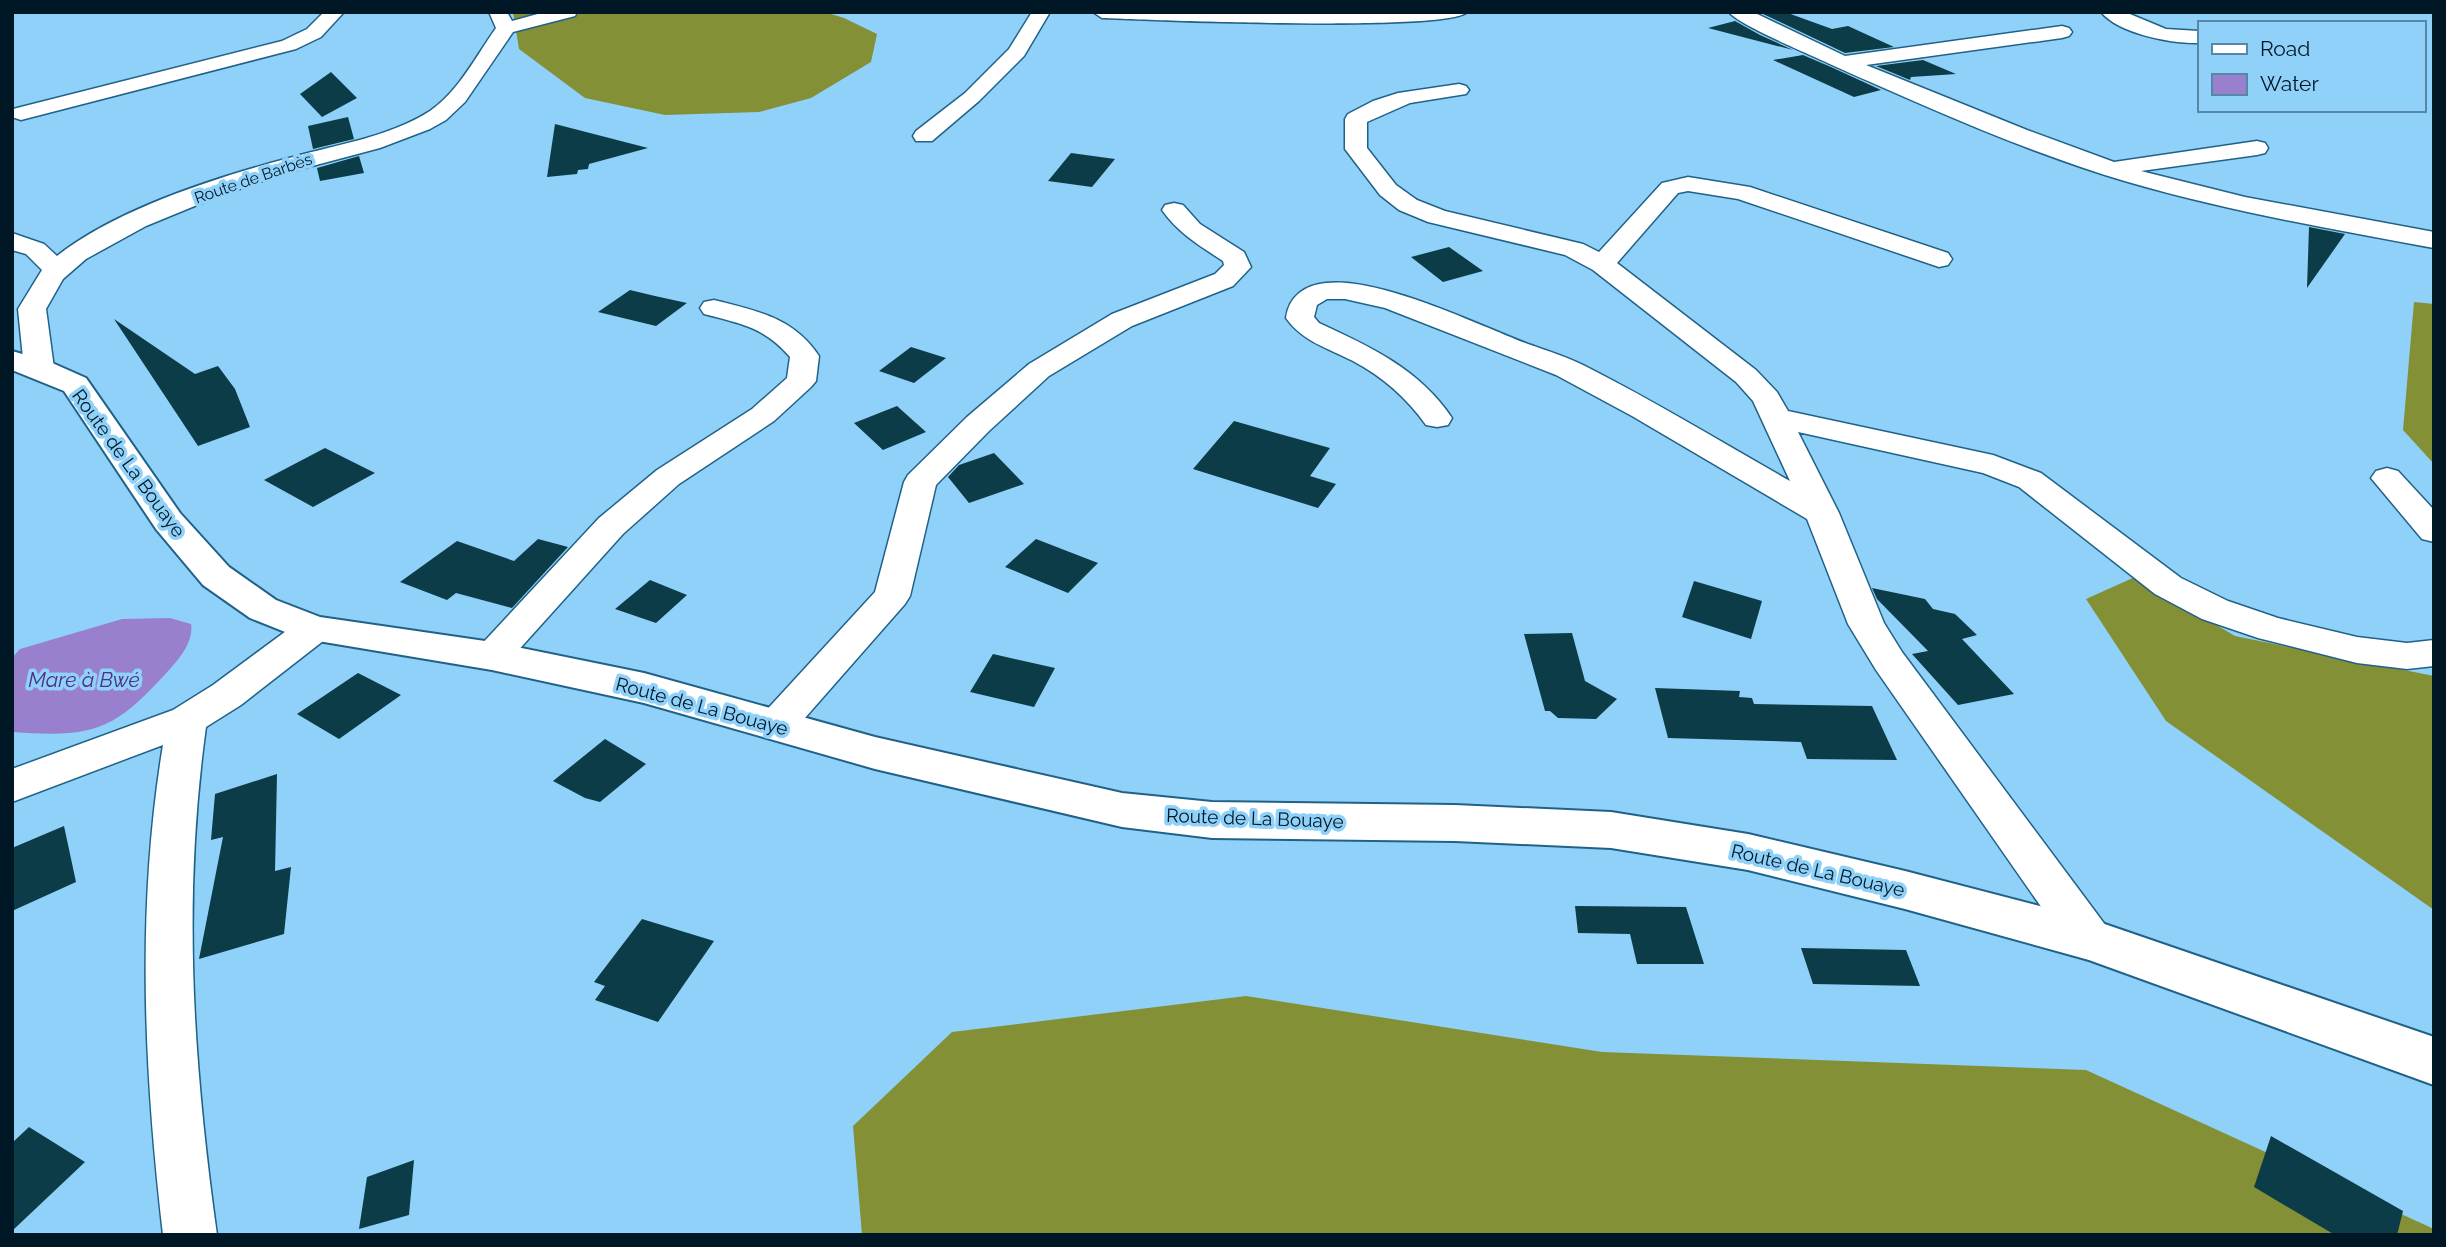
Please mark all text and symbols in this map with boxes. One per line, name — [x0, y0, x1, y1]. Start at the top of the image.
legend — [2198, 21, 2425, 112]
text: Road — [2260, 36, 2310, 61]
text: Water — [2260, 71, 2319, 96]
street label: Route de Barbès — [192, 149, 315, 208]
street label: Route de La Bouaye — [68, 385, 190, 541]
water label: Mare à Bwé — [28, 667, 140, 692]
street label: Route de La Bouaye — [613, 672, 791, 740]
street label: Route de La Bouaye — [1166, 804, 1344, 832]
street label: Route de La Bouaye — [1729, 839, 1907, 901]

